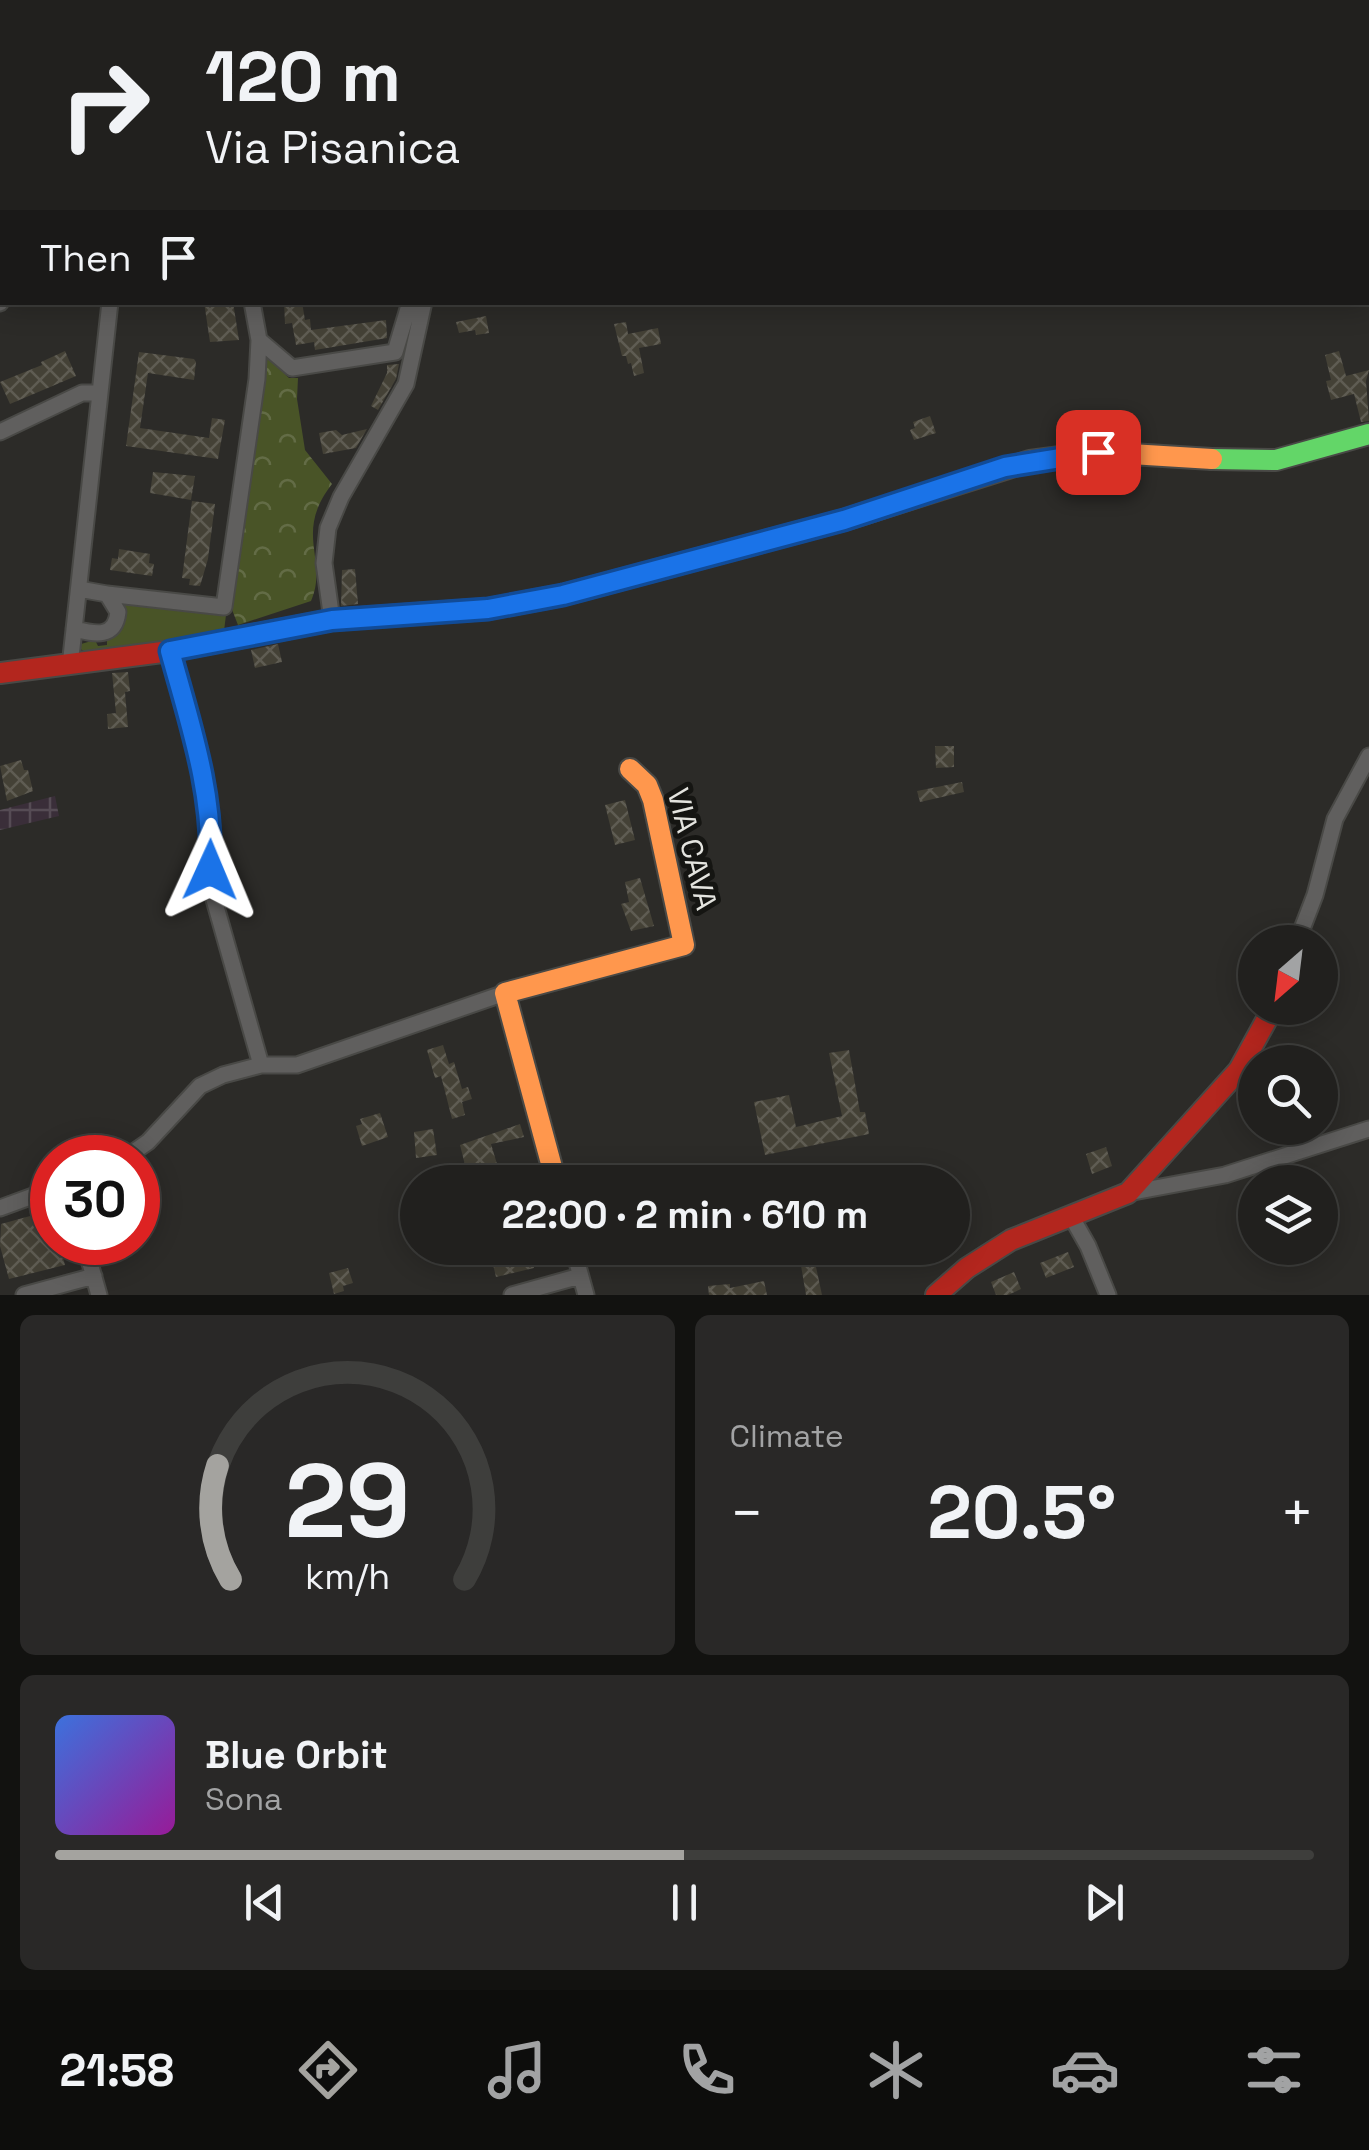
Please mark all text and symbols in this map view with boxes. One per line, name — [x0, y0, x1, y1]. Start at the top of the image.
text: 120 m — [205, 32, 401, 121]
icon: right — [40, 40, 170, 170]
text: Via Pisanica — [205, 119, 460, 176]
icon: arrive — [151, 230, 206, 285]
text: Then — [40, 234, 131, 282]
pin — [1056, 410, 1141, 495]
icon: arrive — [1071, 425, 1126, 480]
street label: VIA CAVA — [659, 784, 726, 914]
position arrow — [158, 818, 262, 922]
north arrow — [1238, 925, 1338, 1025]
map controls — [1238, 925, 1338, 1265]
button: search — [1238, 1045, 1338, 1145]
speed limit sign: 30 — [30, 1135, 160, 1265]
button: layers — [1238, 1165, 1338, 1265]
text: 22:00 · 2 min · 610 m — [502, 1191, 868, 1239]
text: Climate — [730, 1416, 844, 1456]
text: 29 — [284, 1435, 410, 1567]
text: 20.5° — [927, 1464, 1116, 1560]
text: − — [730, 1478, 764, 1548]
text: + — [1280, 1478, 1314, 1548]
text: km/h — [305, 1554, 390, 1599]
text: Blue Orbit — [205, 1731, 388, 1779]
text: Sona — [205, 1779, 282, 1819]
icon: previous — [237, 1875, 292, 1930]
icon: pause — [657, 1875, 712, 1930]
icon: next — [1077, 1875, 1132, 1930]
icon: directions — [293, 2035, 363, 2105]
icon: music — [482, 2035, 552, 2105]
icon: phone — [672, 2035, 742, 2105]
icon: climate — [861, 2035, 931, 2105]
icon: car — [1050, 2035, 1120, 2105]
icon: filters — [1239, 2035, 1309, 2105]
text: 21:58 — [60, 2042, 174, 2099]

